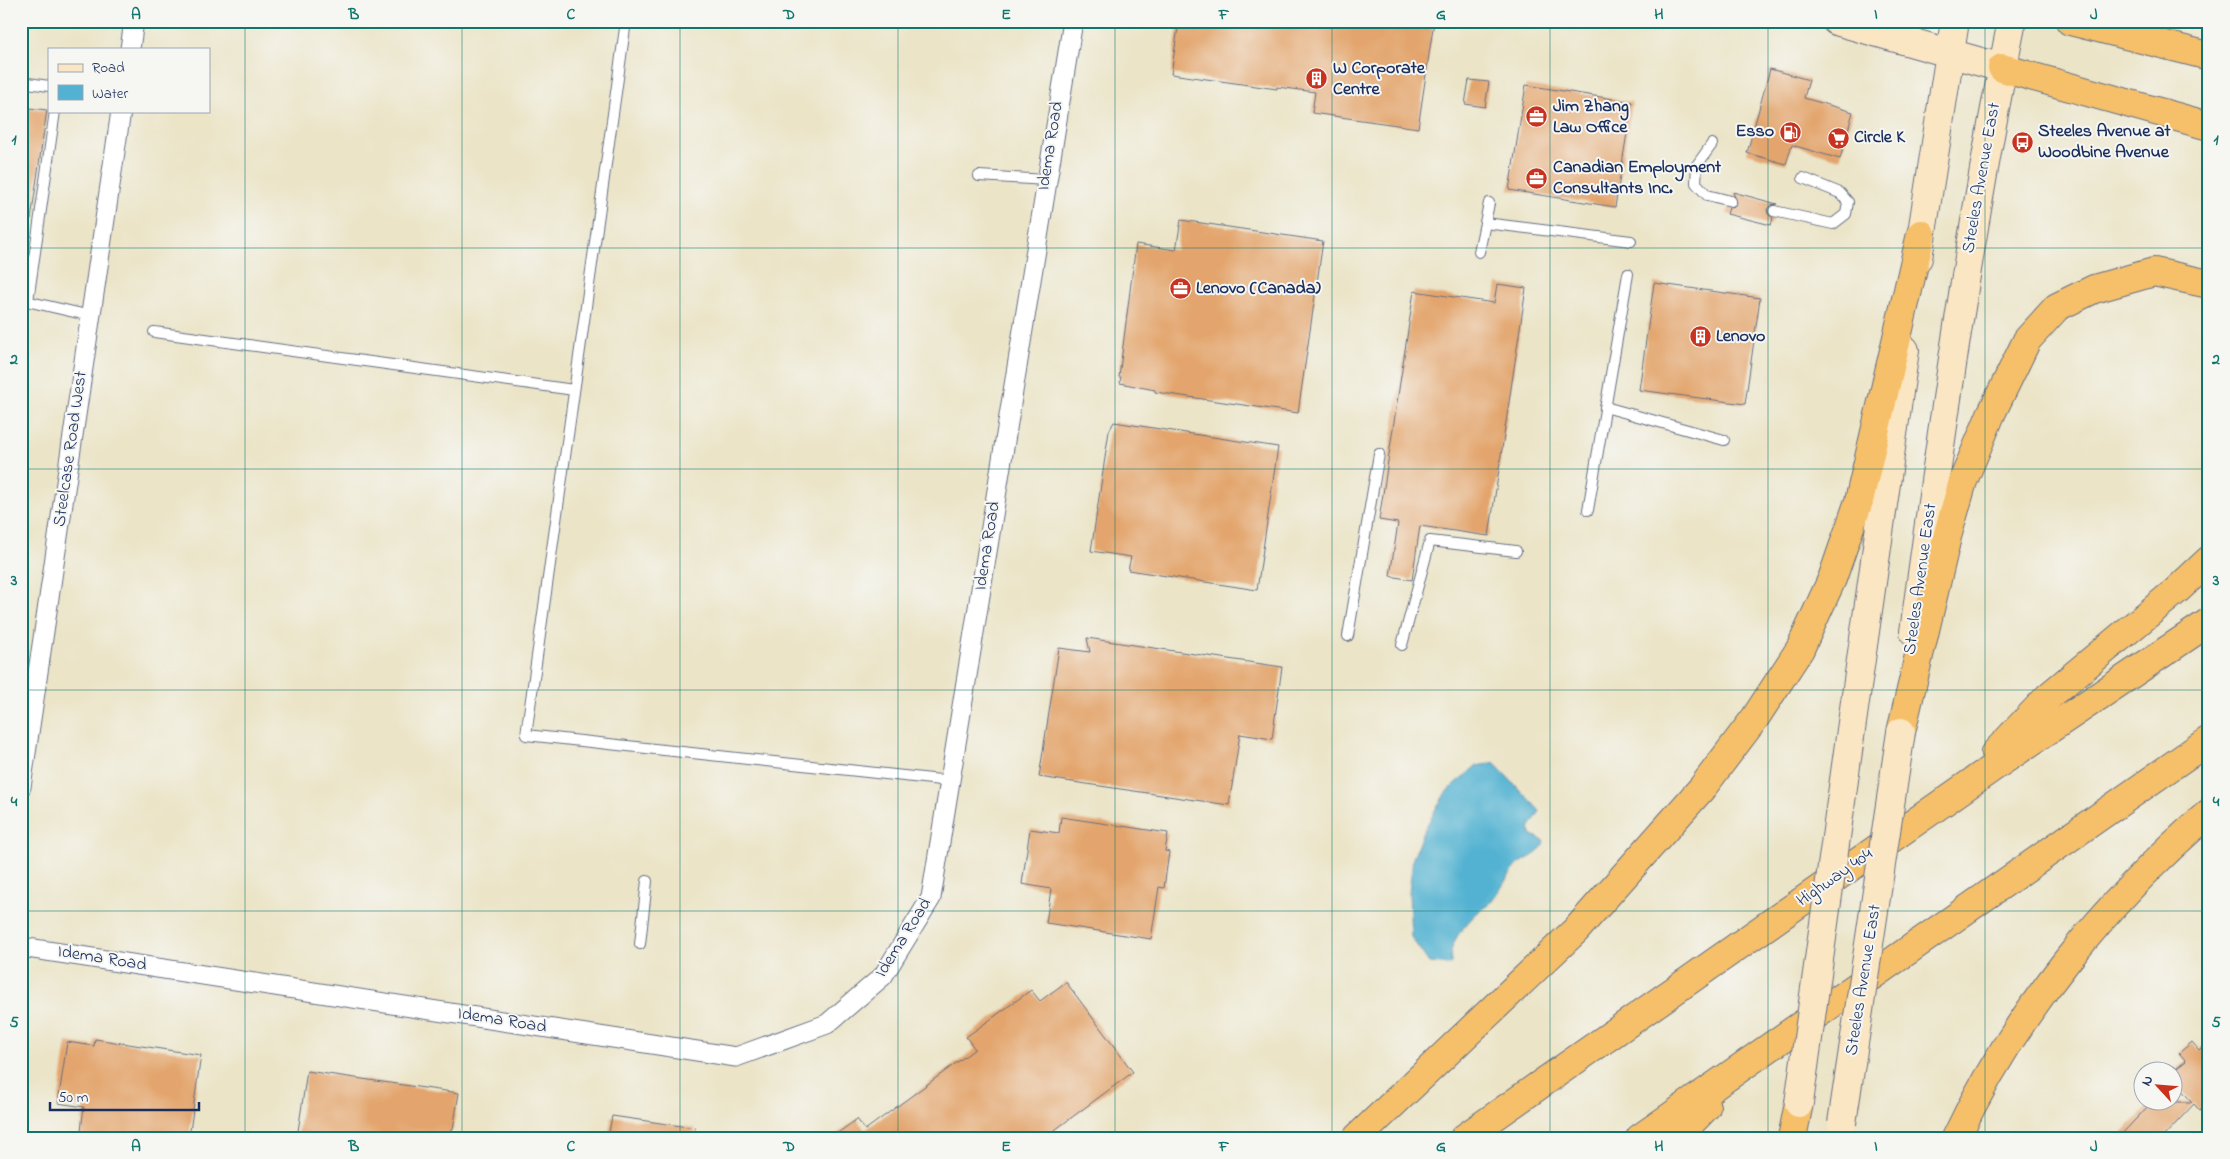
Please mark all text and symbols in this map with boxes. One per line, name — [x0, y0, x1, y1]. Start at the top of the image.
text: A — [131, 3, 141, 27]
text: B — [348, 3, 360, 27]
text: C — [567, 3, 576, 27]
text: D — [782, 3, 795, 27]
text: E — [1001, 3, 1011, 27]
text: F — [1218, 3, 1230, 27]
text: G — [1436, 3, 1446, 27]
text: H — [1654, 3, 1664, 27]
text: I — [1874, 3, 1878, 27]
text: J — [2090, 3, 2098, 27]
legend — [48, 48, 210, 112]
place label: W Corporate Centre — [1333, 56, 1426, 103]
text: Road — [92, 57, 125, 79]
building icon: W Corporate Centre — [1305, 67, 1329, 91]
text: Water — [92, 83, 128, 105]
place label: Jim Zhang Law Office — [1553, 94, 1629, 141]
street label: Idema Road — [1031, 100, 1071, 192]
street label: Steeles Avenue East — [1956, 101, 2008, 255]
office icon: Jim Zhang Law Office — [1525, 105, 1549, 129]
place label: Esso — [1735, 119, 1774, 145]
place label: Steeles Avenue at Woodbine Avenue — [2038, 119, 2172, 166]
fuel station icon: Esso — [1778, 120, 1802, 144]
place label: Circle K — [1854, 125, 1906, 151]
supermarket icon: Circle K — [1826, 126, 1850, 150]
text: 1 — [11, 128, 17, 152]
text: 1 — [2213, 128, 2219, 152]
bus stop icon: Steeles Avenue at Woodbine Avenue — [2010, 130, 2034, 154]
place label: Canadian Employment Consultants Inc. — [1553, 155, 1722, 202]
office icon: Canadian Employment Consultants Inc. — [1525, 166, 1549, 190]
place label: Lenovo (Canada) — [1196, 276, 1321, 302]
office icon: Lenovo (Canada) — [1168, 277, 1192, 301]
place label: Lenovo — [1716, 324, 1765, 350]
building icon: Lenovo — [1688, 325, 1712, 349]
text: 2 — [9, 348, 18, 372]
text: 2 — [2211, 348, 2220, 372]
street label: Steelcase Road West — [47, 369, 95, 529]
street label: Idema Road — [968, 500, 1008, 592]
street label: Steeles Avenue East — [1898, 502, 1944, 656]
text: 3 — [10, 569, 18, 593]
text: 3 — [2212, 569, 2220, 593]
text: 4 — [10, 790, 18, 814]
text: 4 — [2212, 790, 2220, 814]
street label: Highway 404 — [1791, 842, 1880, 915]
street label: Idema Road — [869, 893, 939, 983]
street label: Steeles Avenue East — [1839, 903, 1889, 1057]
street label: Idema Road — [56, 939, 148, 979]
street label: Idema Road — [456, 1001, 548, 1041]
text: 5 — [9, 1011, 19, 1035]
text: 5 — [2211, 1011, 2221, 1035]
north arrow — [2132, 1062, 2182, 1112]
text: N — [2136, 1072, 2159, 1090]
scale bar — [50, 1079, 199, 1111]
text: 50 m — [58, 1087, 89, 1109]
text: A — [131, 1135, 141, 1159]
text: B — [348, 1135, 360, 1159]
text: C — [567, 1135, 576, 1159]
text: D — [782, 1135, 795, 1159]
text: E — [1001, 1135, 1011, 1159]
text: F — [1218, 1135, 1230, 1159]
text: G — [1436, 1135, 1446, 1159]
text: H — [1654, 1135, 1664, 1159]
text: I — [1874, 1135, 1878, 1159]
text: J — [2090, 1135, 2098, 1159]

